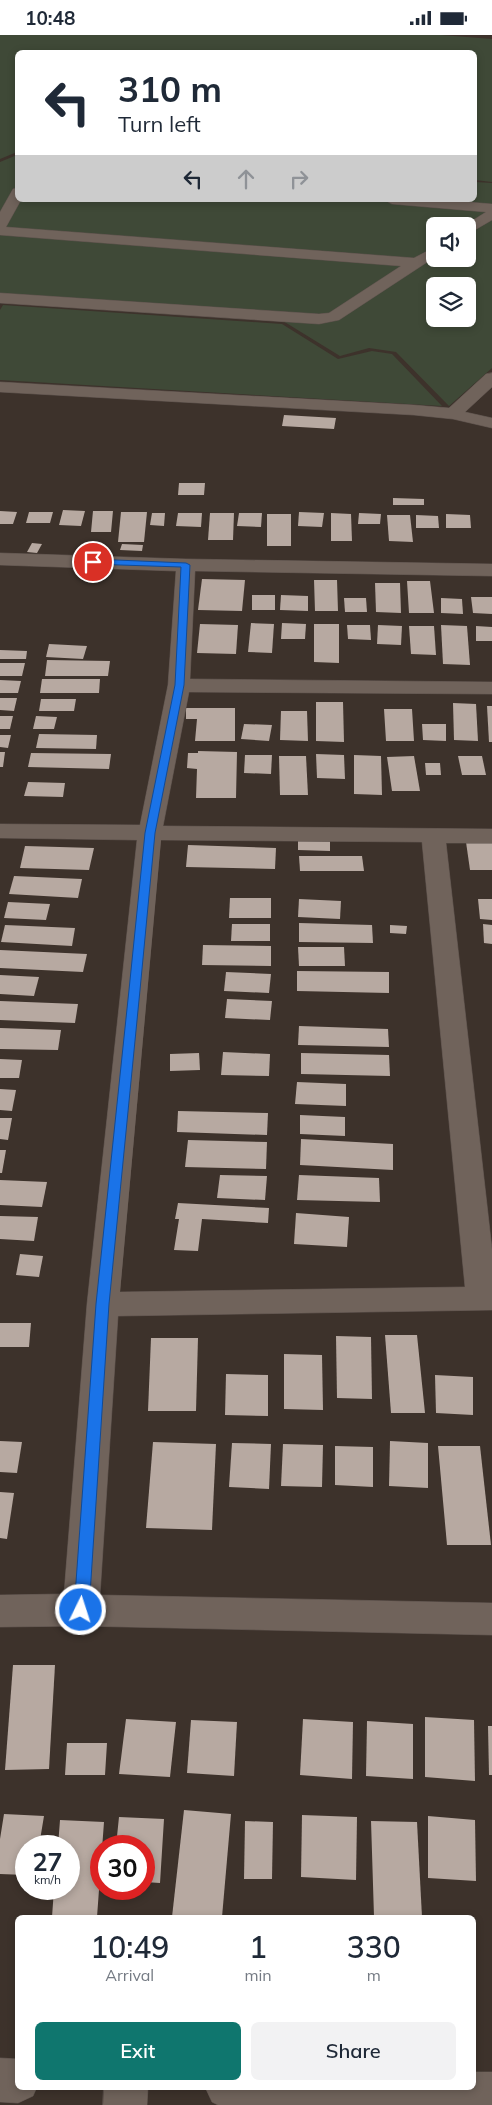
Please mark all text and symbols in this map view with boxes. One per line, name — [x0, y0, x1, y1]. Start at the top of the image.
text: 10:48 — [25, 6, 75, 30]
text: 310 m — [118, 67, 222, 111]
icon: left — [35, 70, 100, 135]
text: Turn left — [118, 110, 201, 138]
icon: left — [179, 165, 207, 193]
icon: ahead — [232, 165, 260, 193]
icon: right — [285, 165, 313, 193]
map controls — [426, 217, 476, 327]
button: sound — [426, 217, 476, 267]
button: layers — [426, 277, 476, 327]
pin — [72, 541, 114, 583]
icon: arrive — [79, 548, 107, 576]
position arrow — [54, 1583, 106, 1635]
speed limit sign: 30 — [90, 1835, 155, 1900]
text: 27 — [32, 1846, 63, 1877]
text: km/h — [34, 1872, 61, 1887]
text: 10:49 — [90, 1928, 169, 1966]
text: 1 — [249, 1928, 267, 1966]
text: 330 — [347, 1928, 401, 1966]
text: Arrival — [105, 1965, 154, 1985]
text: min — [244, 1965, 272, 1985]
text: m — [367, 1965, 381, 1985]
button: Exit — [35, 2022, 241, 2080]
button: Share — [251, 2022, 456, 2080]

